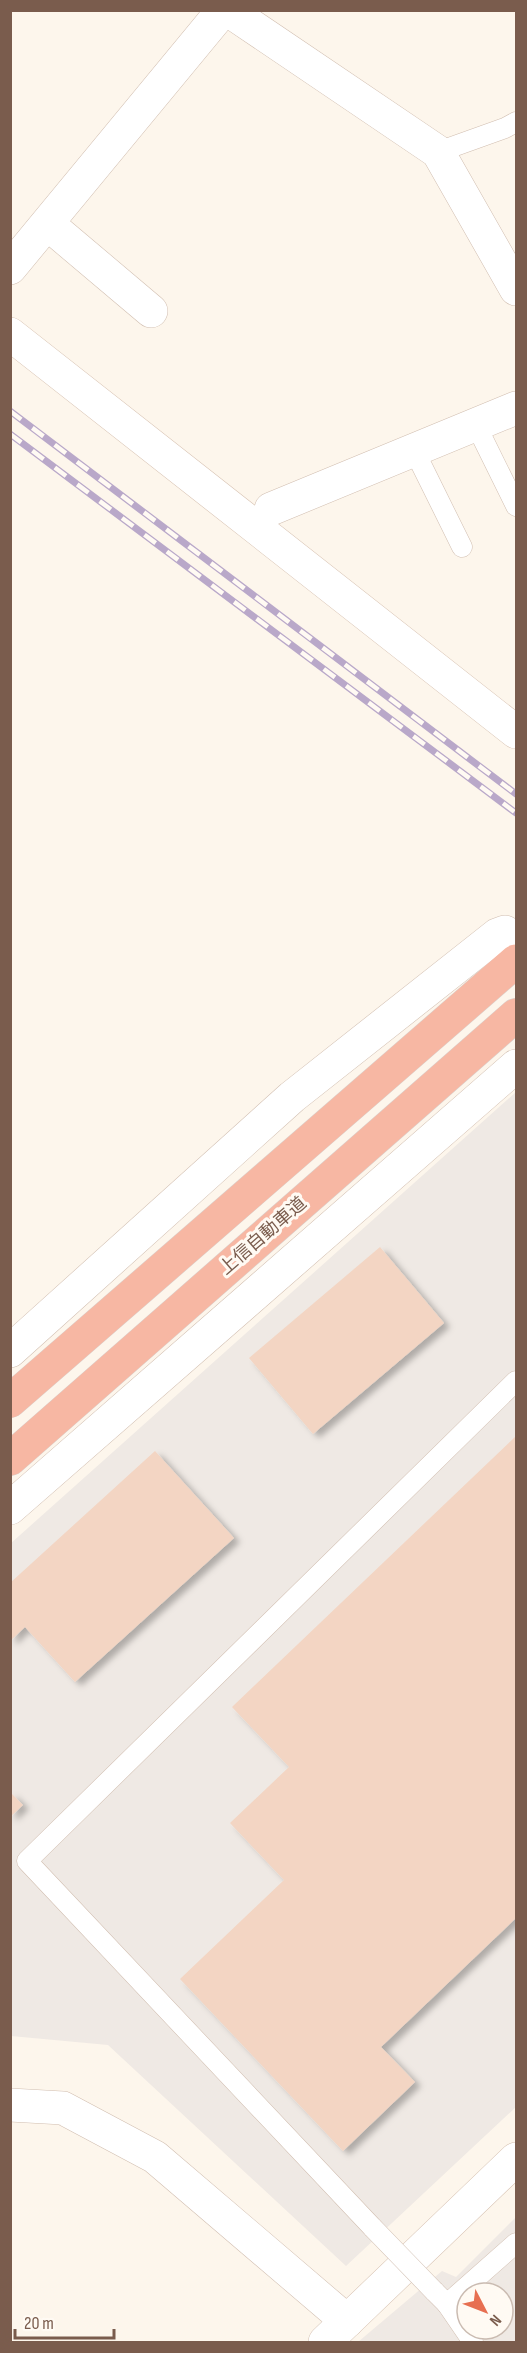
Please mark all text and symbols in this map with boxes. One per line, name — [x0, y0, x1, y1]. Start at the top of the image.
street label: 上信自動車道 — [215, 1193, 311, 1279]
north arrow — [455, 2281, 515, 2341]
scale bar — [15, 2302, 114, 2340]
text: N — [485, 2311, 505, 2330]
text: 20 m — [24, 2313, 54, 2334]

